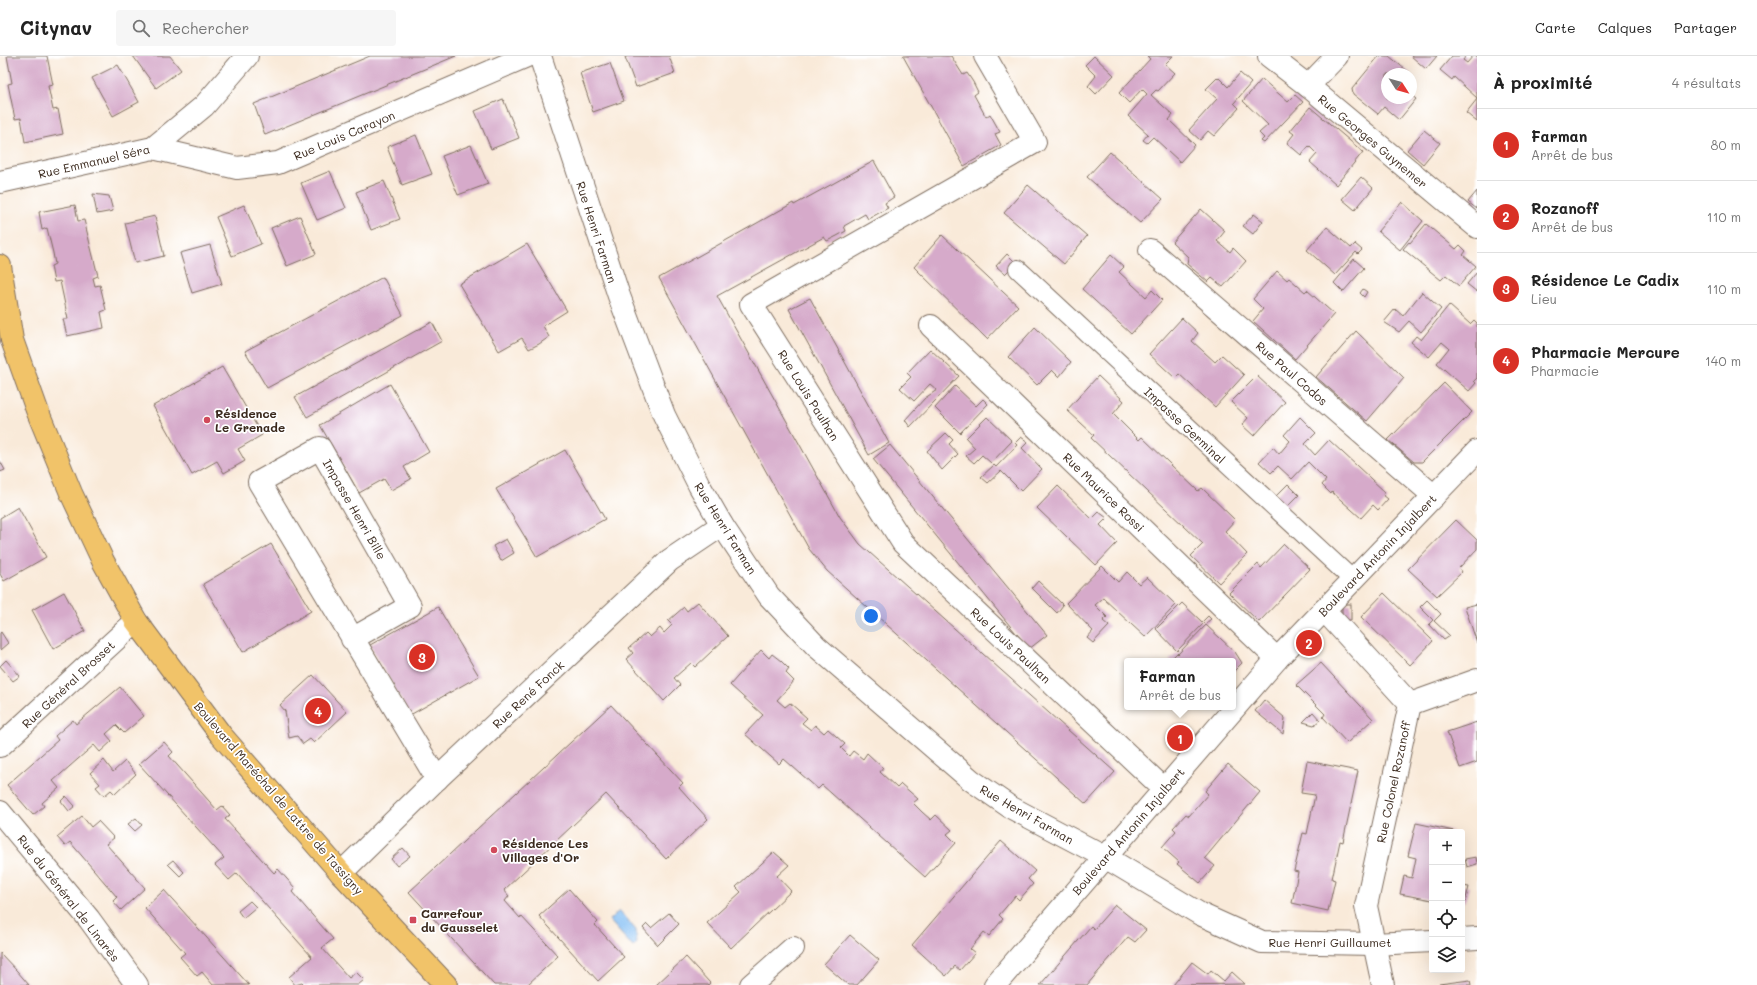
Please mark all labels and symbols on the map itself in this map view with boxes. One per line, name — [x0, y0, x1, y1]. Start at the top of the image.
north arrow — [1381, 68, 1417, 104]
street label: Rue Georges Guynemer — [1315, 91, 1431, 191]
street label: Rue Louis Carayon — [291, 106, 397, 164]
street label: Rue Emmanuel Séra — [37, 140, 151, 182]
street label: Rue Henri Farman — [573, 179, 621, 285]
street label: Rue Paul Codos — [1253, 337, 1331, 409]
street label: Rue Louis Paulhan — [775, 347, 843, 443]
street label: Impasse Germinal — [1141, 383, 1229, 467]
place label: Résidence Le Grenade — [215, 405, 285, 435]
marker: Résidence Le Grenade — [202, 415, 212, 425]
street label: Rue Maurice Rossi — [1060, 449, 1148, 535]
street label: Impasse Henri Bille — [320, 456, 390, 562]
street label: Rue Henri Farman — [691, 479, 761, 577]
street label: Boulevard Antonin Injalbert — [1314, 491, 1440, 619]
street label: Rue Louis Paulhan — [967, 604, 1055, 686]
your location — [861, 606, 881, 626]
pin: 2 — [1296, 628, 1322, 658]
street label: Rue Général Brosset — [18, 637, 118, 731]
pin: 3 — [409, 642, 435, 672]
street label: Rue René Fonck — [489, 657, 567, 731]
pin: 4 — [305, 696, 331, 726]
street label: Boulevard Maréchal de Lattre de Tassigny — [191, 698, 367, 898]
street label: Rue Colonel Rozanoff — [1372, 719, 1414, 844]
pin: 1 — [1167, 723, 1193, 753]
street label: Boulevard Antonin Injalbert — [1068, 764, 1188, 898]
street label: Rue Henri Farman — [977, 781, 1077, 847]
street label: Rue du Général de Linarès — [14, 831, 124, 965]
place label: Résidence Les Villages d'Or — [502, 835, 588, 865]
marker: Résidence Les Villages d'Or — [489, 845, 499, 855]
place label: Carrefour du Gausselet — [421, 905, 498, 935]
marker: Carrefour du Gausselet — [408, 915, 418, 925]
street label: Rue Henri Guillaumet — [1268, 934, 1392, 950]

